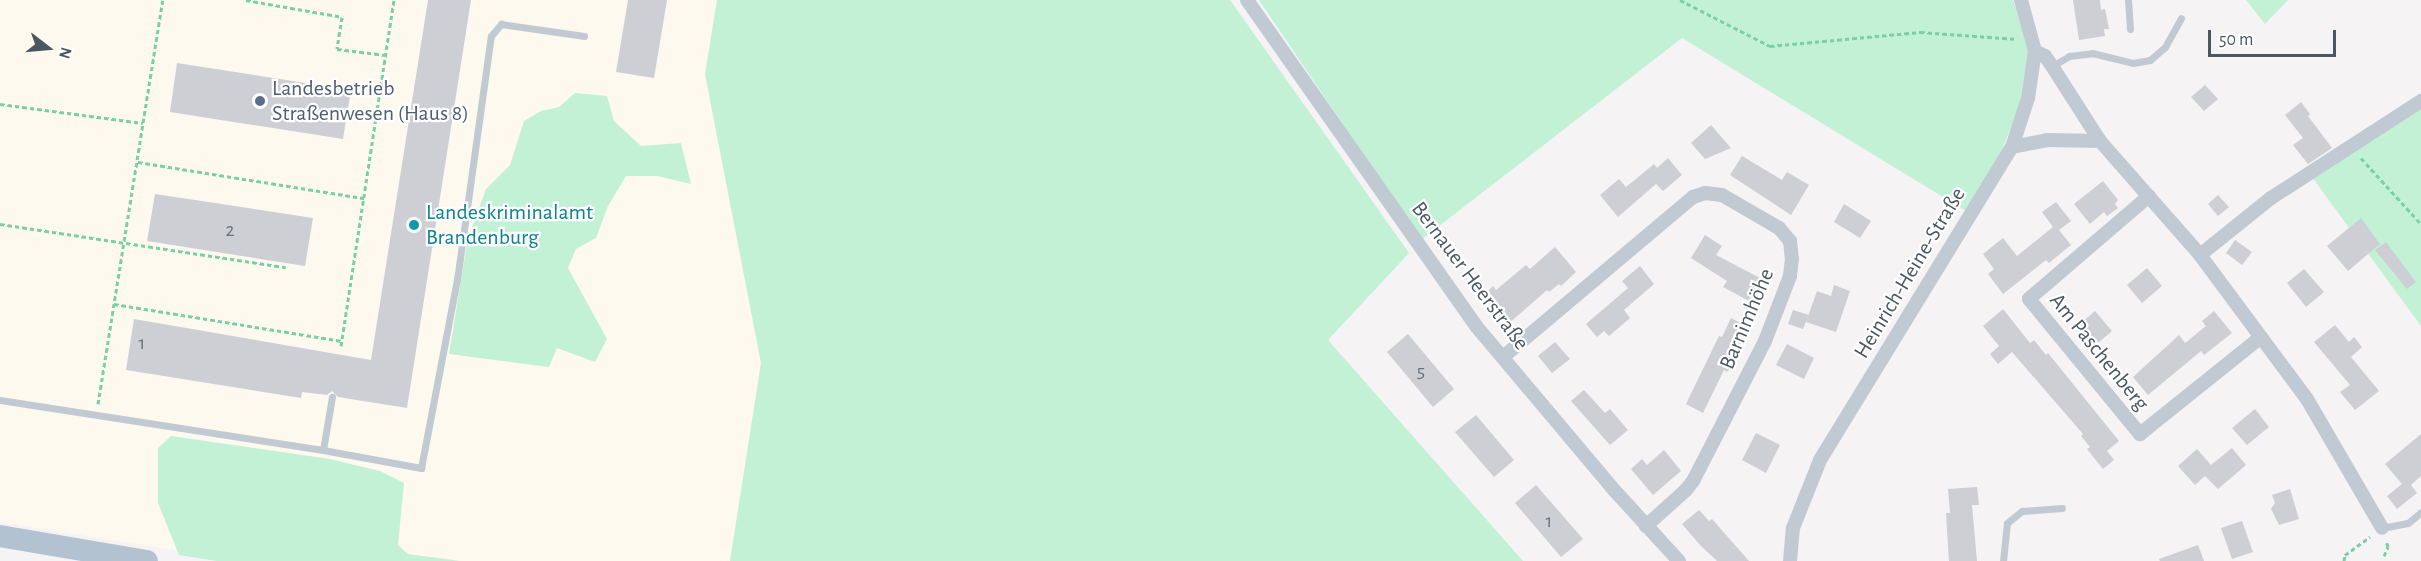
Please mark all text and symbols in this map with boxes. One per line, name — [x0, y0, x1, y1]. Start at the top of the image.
north arrow — [18, 18, 78, 78]
scale bar — [2211, 18, 2338, 56]
text: 50 m — [2219, 31, 2253, 49]
text: N — [56, 45, 75, 61]
place label: Landesbetrieb Straßenwesen (Haus 8) — [272, 75, 469, 126]
marker: Landesbetrieb Straßenwesen (Haus 8) — [253, 94, 267, 108]
street label: Heinrich-Heine-Straße — [1849, 183, 1971, 363]
street label: Bernauer Heerstraße — [1406, 197, 1534, 355]
place label: Landeskriminalamt Brandenburg — [426, 199, 593, 250]
house number: 2 — [225, 218, 235, 242]
marker: Landeskriminalamt Brandenburg — [407, 218, 421, 232]
street label: Barnimhöhe — [1714, 265, 1780, 373]
street label: Am Paschenberg — [2044, 288, 2154, 416]
house number: 1 — [139, 331, 145, 355]
house number: 5 — [1417, 359, 1425, 383]
house number: 1 — [1546, 509, 1552, 533]

